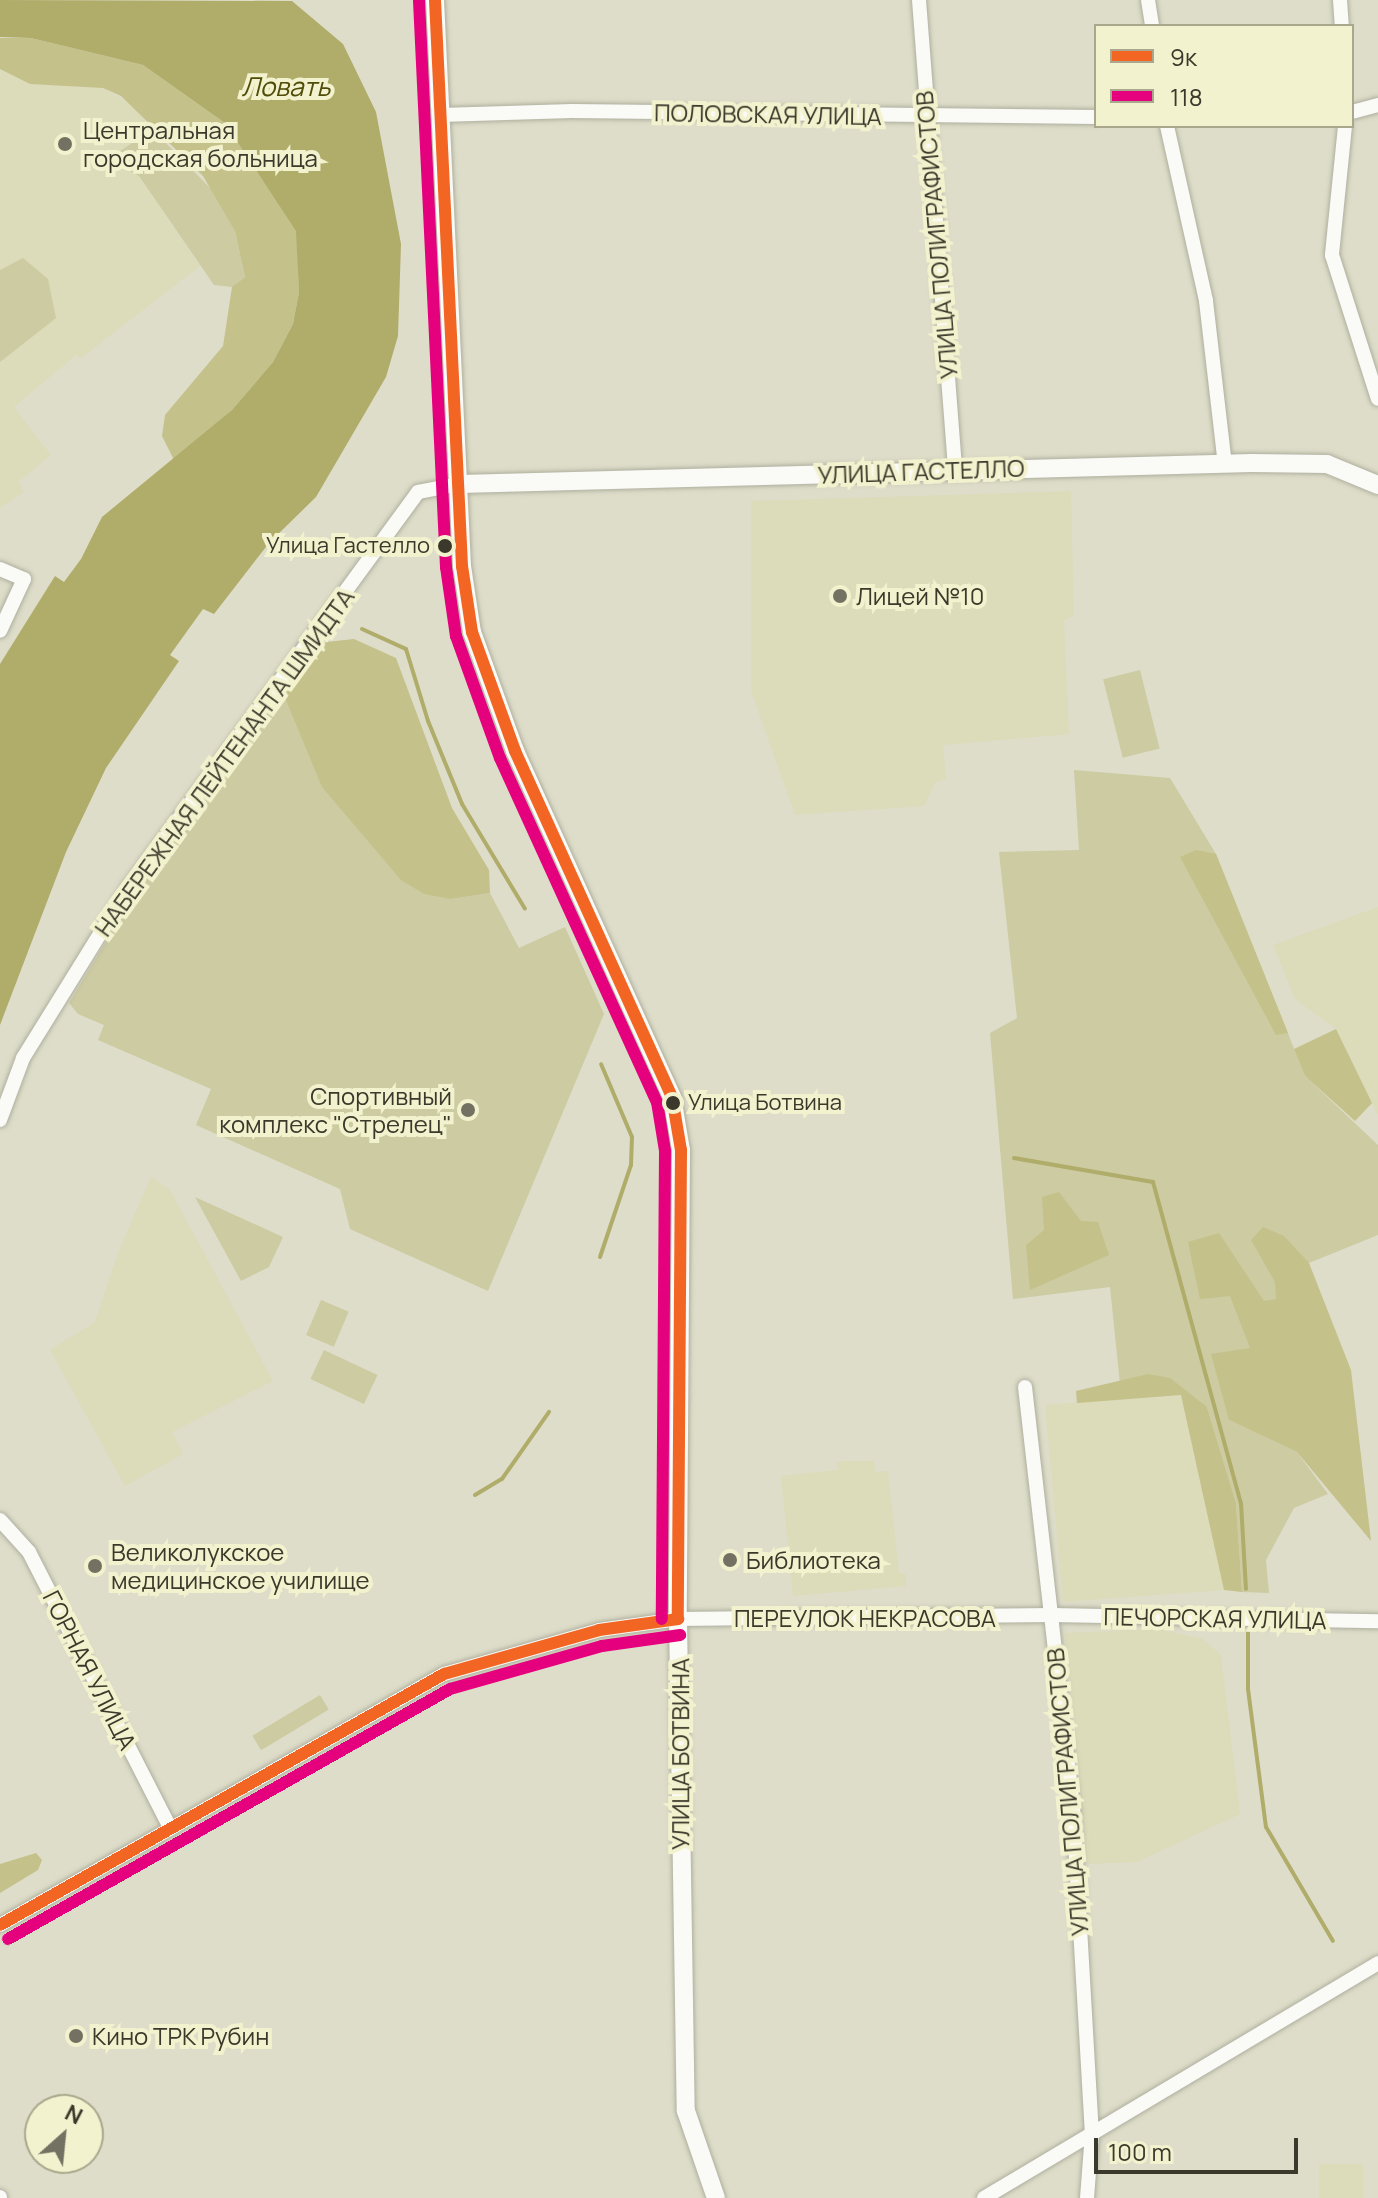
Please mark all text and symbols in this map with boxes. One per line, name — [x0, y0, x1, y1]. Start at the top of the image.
legend — [1094, 24, 1354, 128]
text: 9к — [1170, 40, 1197, 73]
water label: Ловать — [242, 71, 330, 103]
text: 118 — [1170, 80, 1203, 113]
street label: УЛИЦА ПОЛИГРАФИСТОВ — [909, 90, 963, 380]
street label: ПОЛОВСКАЯ УЛИЦА — [654, 98, 882, 130]
place label: Центральная городская больница — [83, 116, 318, 172]
marker: Центральная городская больница — [54, 133, 76, 155]
street label: УЛИЦА ГАСТЕЛЛО — [817, 453, 1025, 489]
place label: Улица Гастелло — [266, 533, 430, 559]
marker: Улица Гастелло — [437, 538, 453, 554]
place label: Лицей №10 — [856, 582, 984, 610]
street label: НАБЕРЕЖНАЯ ЛЕЙТЕНАНТА ШМИДТА — [88, 583, 360, 941]
marker: Лицей №10 — [831, 587, 849, 605]
place label: Спортивный комплекс "Стрелец" — [219, 1082, 452, 1138]
place label: Улица Ботвина — [688, 1090, 842, 1116]
marker: Улица Ботвина — [665, 1095, 681, 1111]
marker: Спортивный комплекс "Стрелец" — [459, 1101, 477, 1119]
place label: Великолукское медицинское училище — [111, 1538, 370, 1594]
place label: Библиотека — [746, 1546, 881, 1574]
marker: Библиотека — [721, 1551, 739, 1569]
marker: Великолукское медицинское училище — [86, 1557, 104, 1575]
street label: ГОРНАЯ УЛИЦА — [37, 1585, 143, 1755]
street label: ПЕЧОРСКАЯ УЛИЦА — [1103, 1602, 1327, 1634]
street label: ПЕРЕУЛОК НЕКРАСОВА — [734, 1604, 996, 1632]
street label: УЛИЦА ПОЛИГРАФИСТОВ — [1040, 1647, 1094, 1937]
street label: УЛИЦА БОТВИНА — [666, 1658, 694, 1850]
place label: Кино ТРК Рубин — [92, 2022, 270, 2050]
marker: Кино ТРК Рубин — [67, 2027, 85, 2045]
north arrow — [24, 2094, 104, 2174]
text: N — [60, 2097, 88, 2131]
scale bar — [1098, 2122, 1302, 2172]
text: 100 m — [1108, 2135, 1172, 2168]

